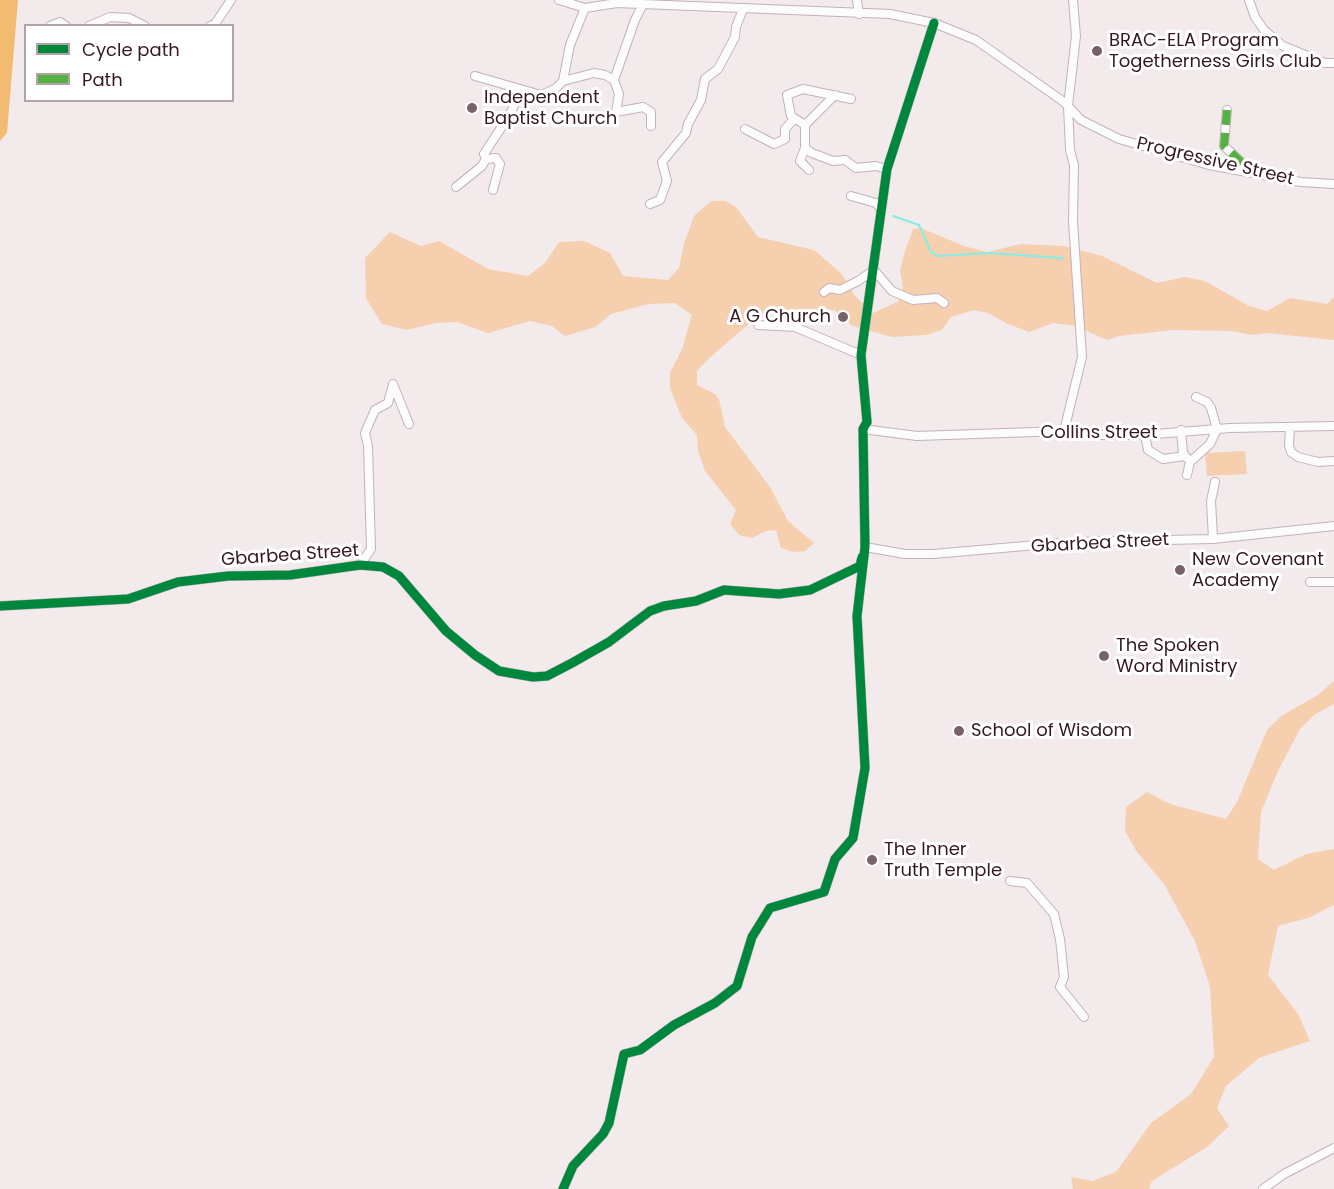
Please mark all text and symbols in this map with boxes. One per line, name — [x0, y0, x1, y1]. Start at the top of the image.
legend — [24, 24, 234, 102]
place label: BRAC-ELA Program Togetherness Girls Club — [1109, 30, 1322, 72]
text: Cycle path — [82, 37, 180, 62]
marker: BRAC-ELA Program Togetherness Girls Club — [1090, 44, 1104, 58]
text: Path — [82, 67, 123, 92]
place label: Independent Baptist Church — [484, 87, 617, 130]
marker: Independent Baptist Church — [465, 101, 479, 115]
street label: Progressive Street — [1134, 133, 1296, 191]
place label: A G Church — [729, 306, 831, 328]
marker: A G Church — [836, 310, 850, 324]
street label: Collins Street — [1040, 422, 1158, 444]
street label: Gbarbea Street — [1030, 530, 1170, 558]
street label: Gbarbea Street — [220, 540, 360, 572]
place label: New Covenant Academy — [1192, 549, 1324, 592]
marker: New Covenant Academy — [1173, 563, 1187, 577]
place label: The Spoken Word Ministry — [1116, 635, 1237, 678]
marker: The Spoken Word Ministry — [1097, 649, 1111, 663]
place label: School of Wisdom — [971, 720, 1132, 742]
marker: School of Wisdom — [952, 724, 966, 738]
place label: The Inner Truth Temple — [884, 839, 1002, 882]
marker: The Inner Truth Temple — [865, 853, 879, 867]

